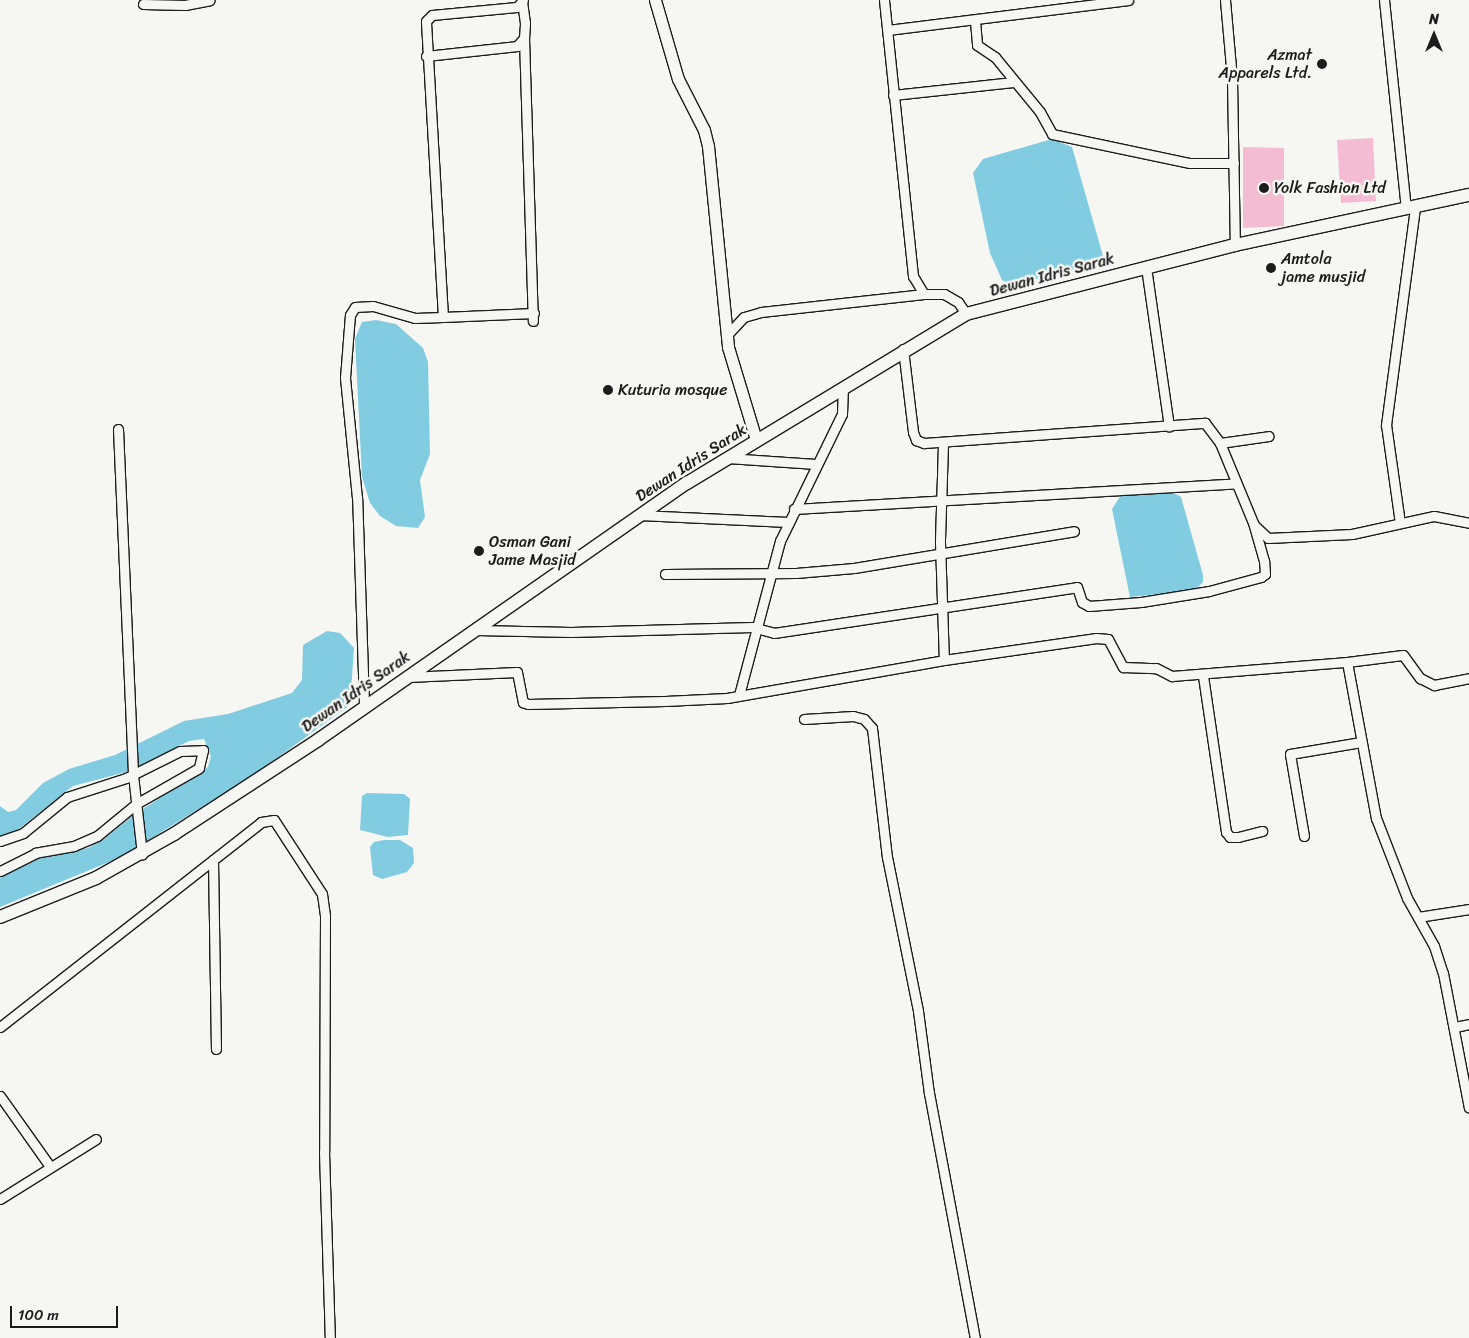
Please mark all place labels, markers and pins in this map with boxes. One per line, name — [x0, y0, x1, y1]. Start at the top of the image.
place label: Azmat Apparels Ltd. — [1218, 45, 1312, 83]
marker: Azmat Apparels Ltd. — [1316, 58, 1328, 70]
place label: Yolk Fashion Ltd — [1274, 178, 1387, 198]
marker: Yolk Fashion Ltd — [1258, 182, 1270, 194]
place label: Amtola jame musjid — [1281, 249, 1365, 287]
marker: Amtola jame musjid — [1265, 262, 1277, 274]
place label: Kuturia mosque — [618, 380, 727, 400]
marker: Kuturia mosque — [602, 384, 614, 396]
place label: Osman Gani Jame Masjid — [489, 532, 576, 570]
marker: Osman Gani Jame Masjid — [473, 545, 485, 557]

